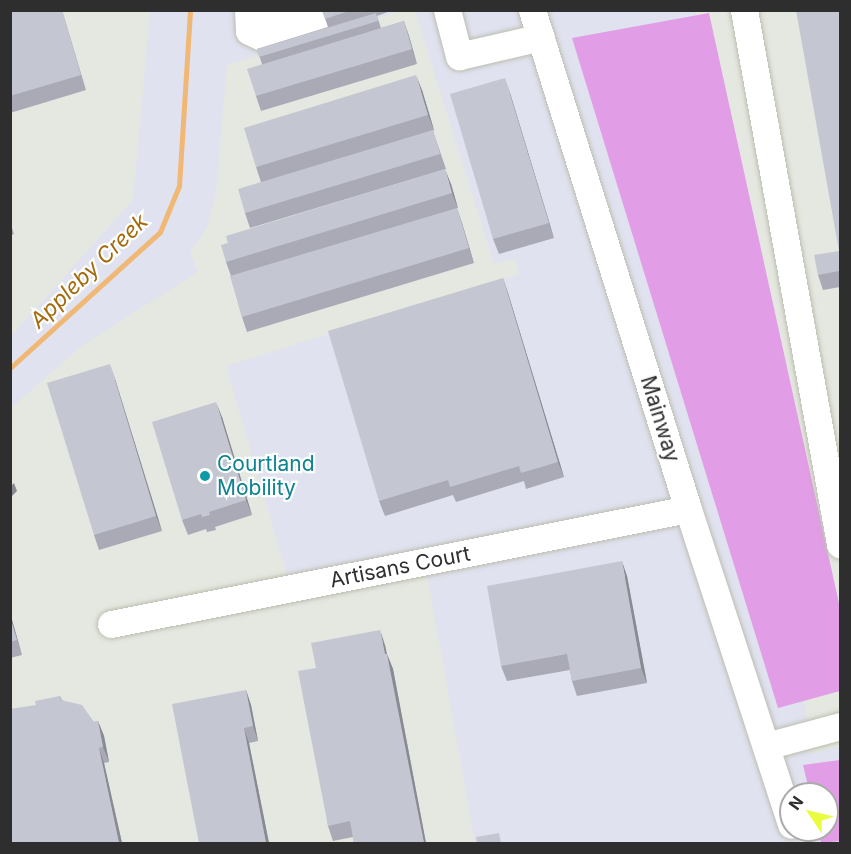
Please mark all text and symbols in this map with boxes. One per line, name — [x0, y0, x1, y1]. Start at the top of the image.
water label: Appleby Creek — [25, 208, 153, 334]
street label: Mainway — [635, 373, 685, 465]
place label: Courtland Mobility — [217, 451, 315, 501]
marker: Courtland Mobility — [198, 469, 212, 483]
street label: Artisans Court — [328, 541, 472, 593]
north arrow — [779, 782, 839, 842]
text: N — [784, 792, 808, 814]

